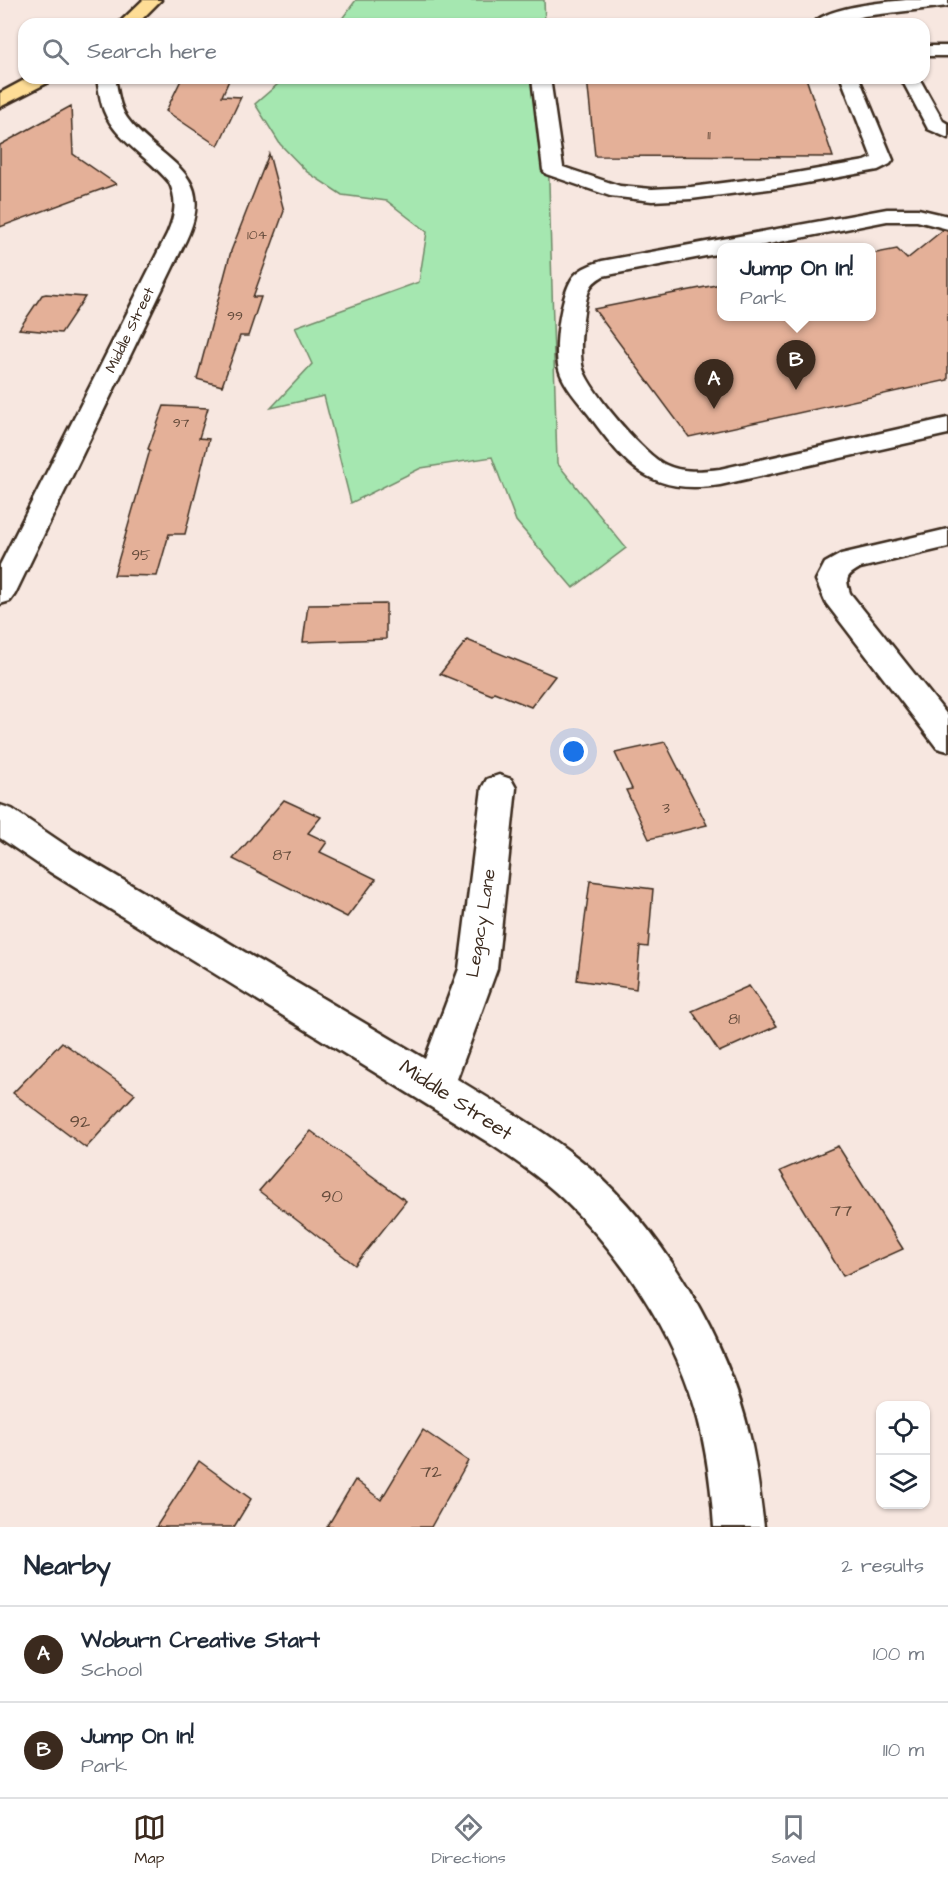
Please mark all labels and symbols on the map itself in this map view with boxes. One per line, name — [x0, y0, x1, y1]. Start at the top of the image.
house number: 11 — [707, 125, 711, 145]
house number: 104 — [247, 225, 268, 245]
street label: Middle Street — [100, 284, 160, 376]
house number: 99 — [227, 306, 243, 326]
pin: B — [776, 340, 816, 390]
pin: A — [694, 360, 734, 409]
house number: 97 — [173, 413, 190, 433]
house number: 95 — [131, 545, 151, 566]
your location — [559, 737, 588, 766]
house number: 3 — [662, 798, 670, 819]
house number: 87 — [273, 845, 291, 866]
street label: Legacy Lane — [460, 867, 503, 979]
house number: 81 — [728, 1009, 740, 1030]
street label: Middle Street — [394, 1052, 519, 1148]
house number: 92 — [70, 1109, 91, 1134]
house number: 90 — [321, 1184, 343, 1209]
house number: 77 — [830, 1198, 852, 1223]
house number: 72 — [420, 1459, 442, 1484]

